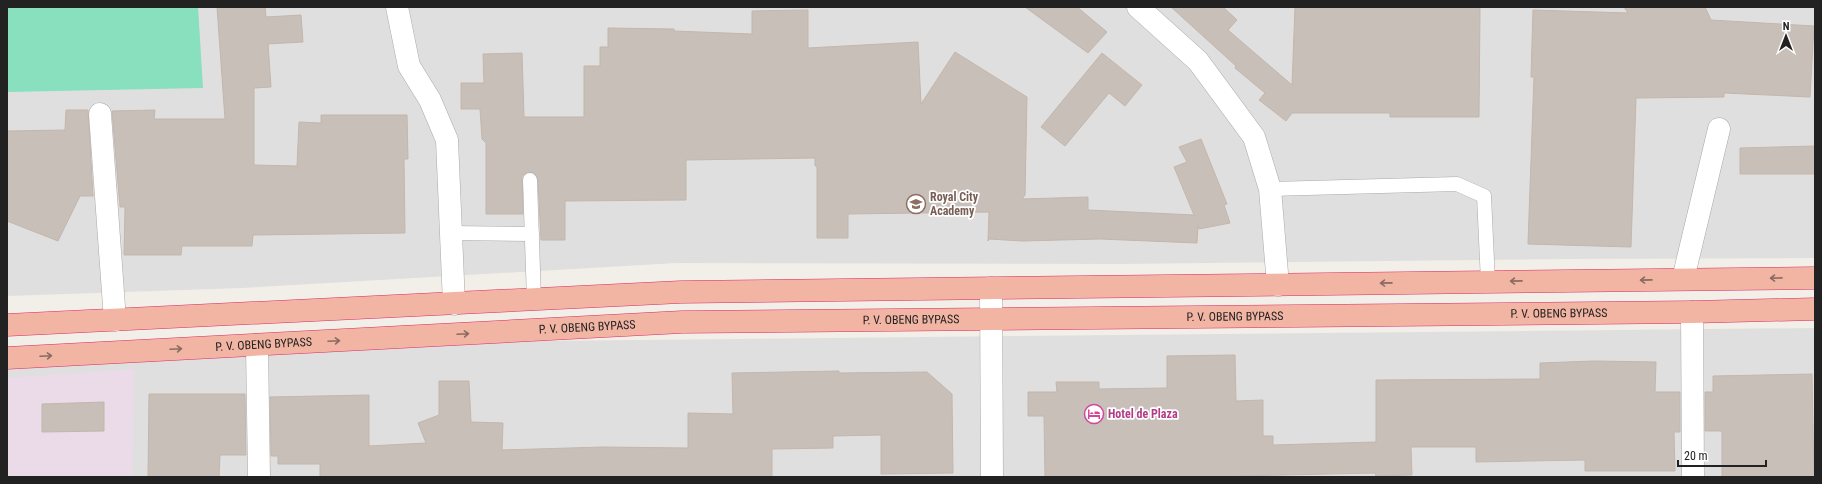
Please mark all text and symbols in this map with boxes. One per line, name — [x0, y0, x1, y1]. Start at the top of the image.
north arrow — [1766, 16, 1806, 56]
text: N — [1783, 20, 1790, 33]
place label: Royal City Academy — [930, 190, 979, 218]
school or university icon: Royal City Academy — [905, 193, 927, 215]
one-way arrow — [1770, 274, 1783, 282]
one-way arrow — [1640, 276, 1653, 284]
one-way arrow — [1510, 278, 1523, 285]
one-way arrow — [1380, 279, 1393, 287]
street label: P. V. OBENG BYPASS — [1510, 306, 1608, 321]
street label: P. V. OBENG BYPASS — [1187, 309, 1284, 324]
street label: P. V. OBENG BYPASS — [863, 312, 960, 327]
street label: P. V. OBENG BYPASS — [538, 317, 636, 337]
one-way arrow — [456, 330, 469, 338]
street label: P. V. OBENG BYPASS — [215, 335, 312, 354]
one-way arrow — [327, 337, 340, 345]
one-way arrow — [169, 346, 182, 353]
one-way arrow — [39, 353, 52, 360]
hotel icon: Hotel de Plaza — [1083, 403, 1105, 425]
place label: Hotel de Plaza — [1108, 407, 1178, 421]
scale bar — [1678, 442, 1766, 468]
text: 20 m — [1684, 449, 1708, 463]

